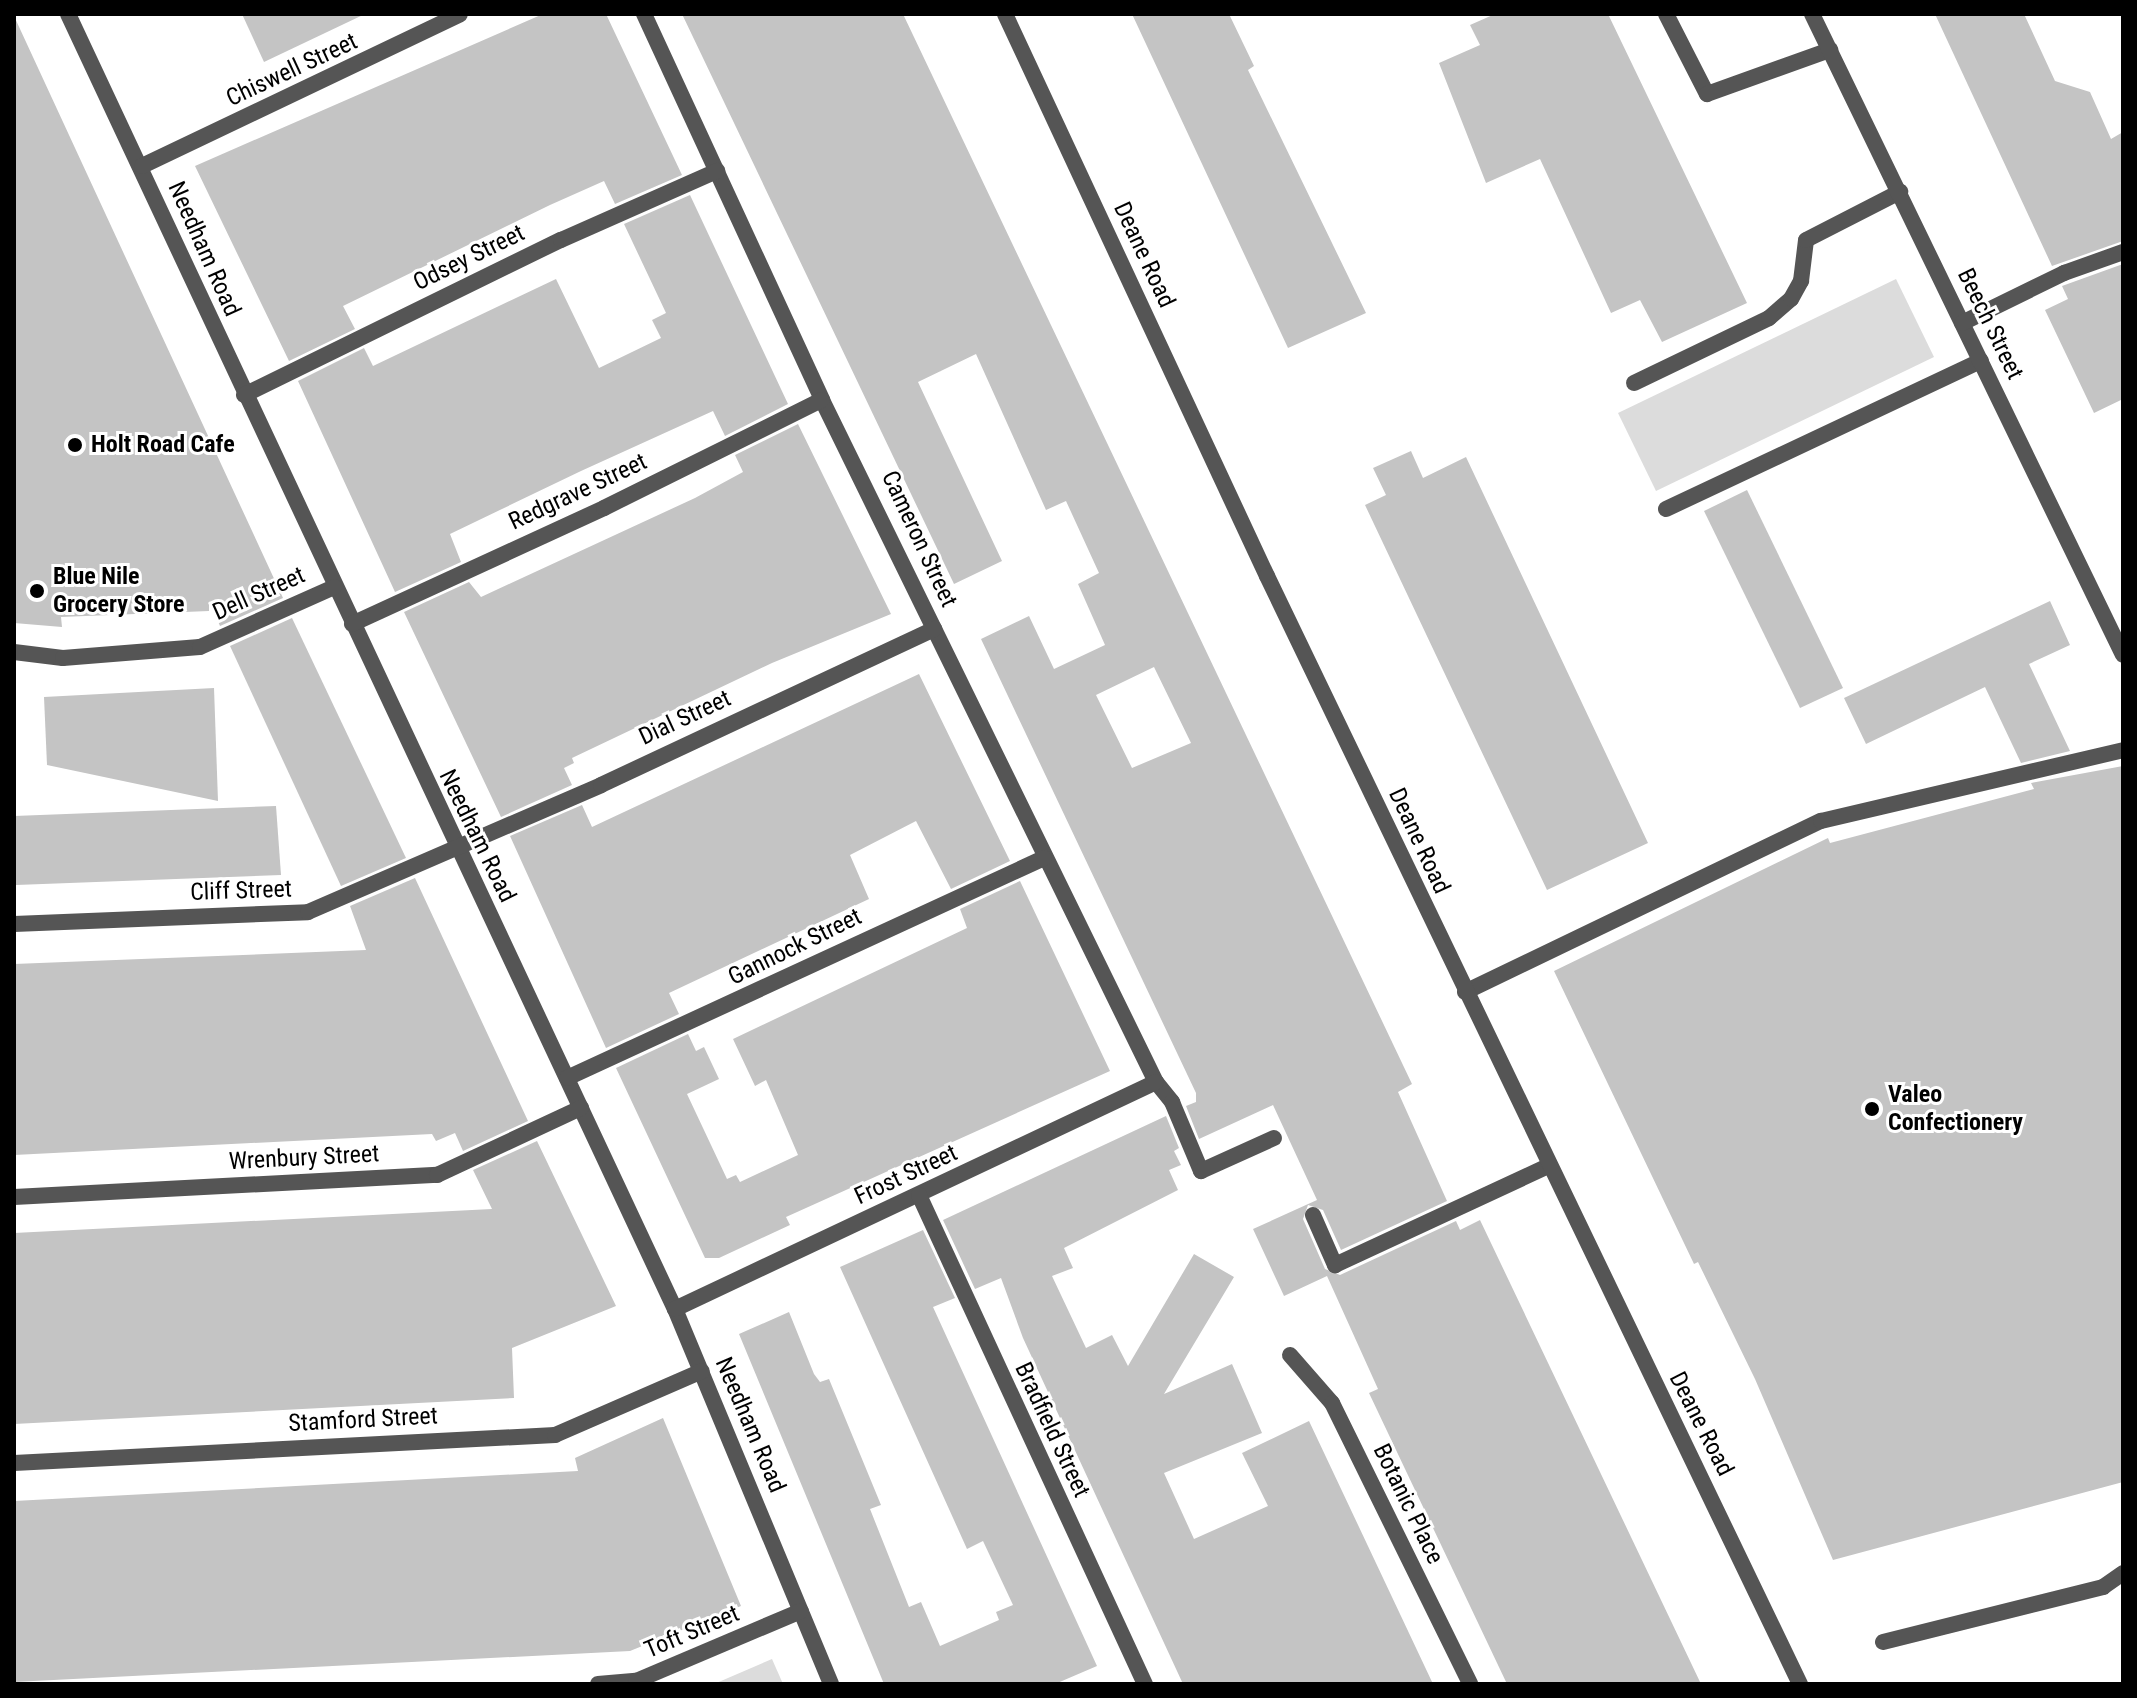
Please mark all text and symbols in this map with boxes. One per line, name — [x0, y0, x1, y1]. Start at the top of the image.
street label: Chiswell Street — [222, 27, 362, 113]
street label: Needham Road — [162, 177, 246, 321]
street label: Deane Road — [1107, 198, 1181, 312]
street label: Odsey Street — [409, 219, 529, 297]
street label: Beech Street — [1951, 264, 2029, 384]
place label: Holt Road Cafe — [91, 431, 235, 459]
marker: Holt Road Cafe — [66, 436, 84, 454]
street label: Redgrave Street — [504, 447, 652, 537]
street label: Cameron Street — [875, 466, 963, 612]
street label: Dell Street — [209, 561, 309, 627]
place label: Blue Nile Grocery Store — [53, 563, 185, 619]
marker: Blue Nile Grocery Store — [28, 582, 46, 600]
street label: Dial Street — [635, 684, 735, 752]
street label: Needham Road — [432, 765, 522, 907]
street label: Deane Road — [1382, 784, 1456, 898]
street label: Cliff Street — [190, 875, 292, 907]
street label: Gannock Street — [724, 902, 866, 992]
place label: Valeo Confectionery — [1888, 1081, 2023, 1137]
marker: Valeo Confectionery — [1863, 1100, 1881, 1118]
street label: Frost Street — [850, 1139, 962, 1211]
street label: Wrenbury Street — [228, 1140, 380, 1176]
street label: Needham Road — [709, 1353, 791, 1497]
street label: Bradfield Street — [1008, 1358, 1096, 1502]
street label: Deane Road — [1663, 1367, 1739, 1481]
street label: Stamford Street — [288, 1402, 438, 1438]
street label: Botanic Place — [1367, 1439, 1449, 1569]
street label: Toft Street — [640, 1599, 744, 1665]

